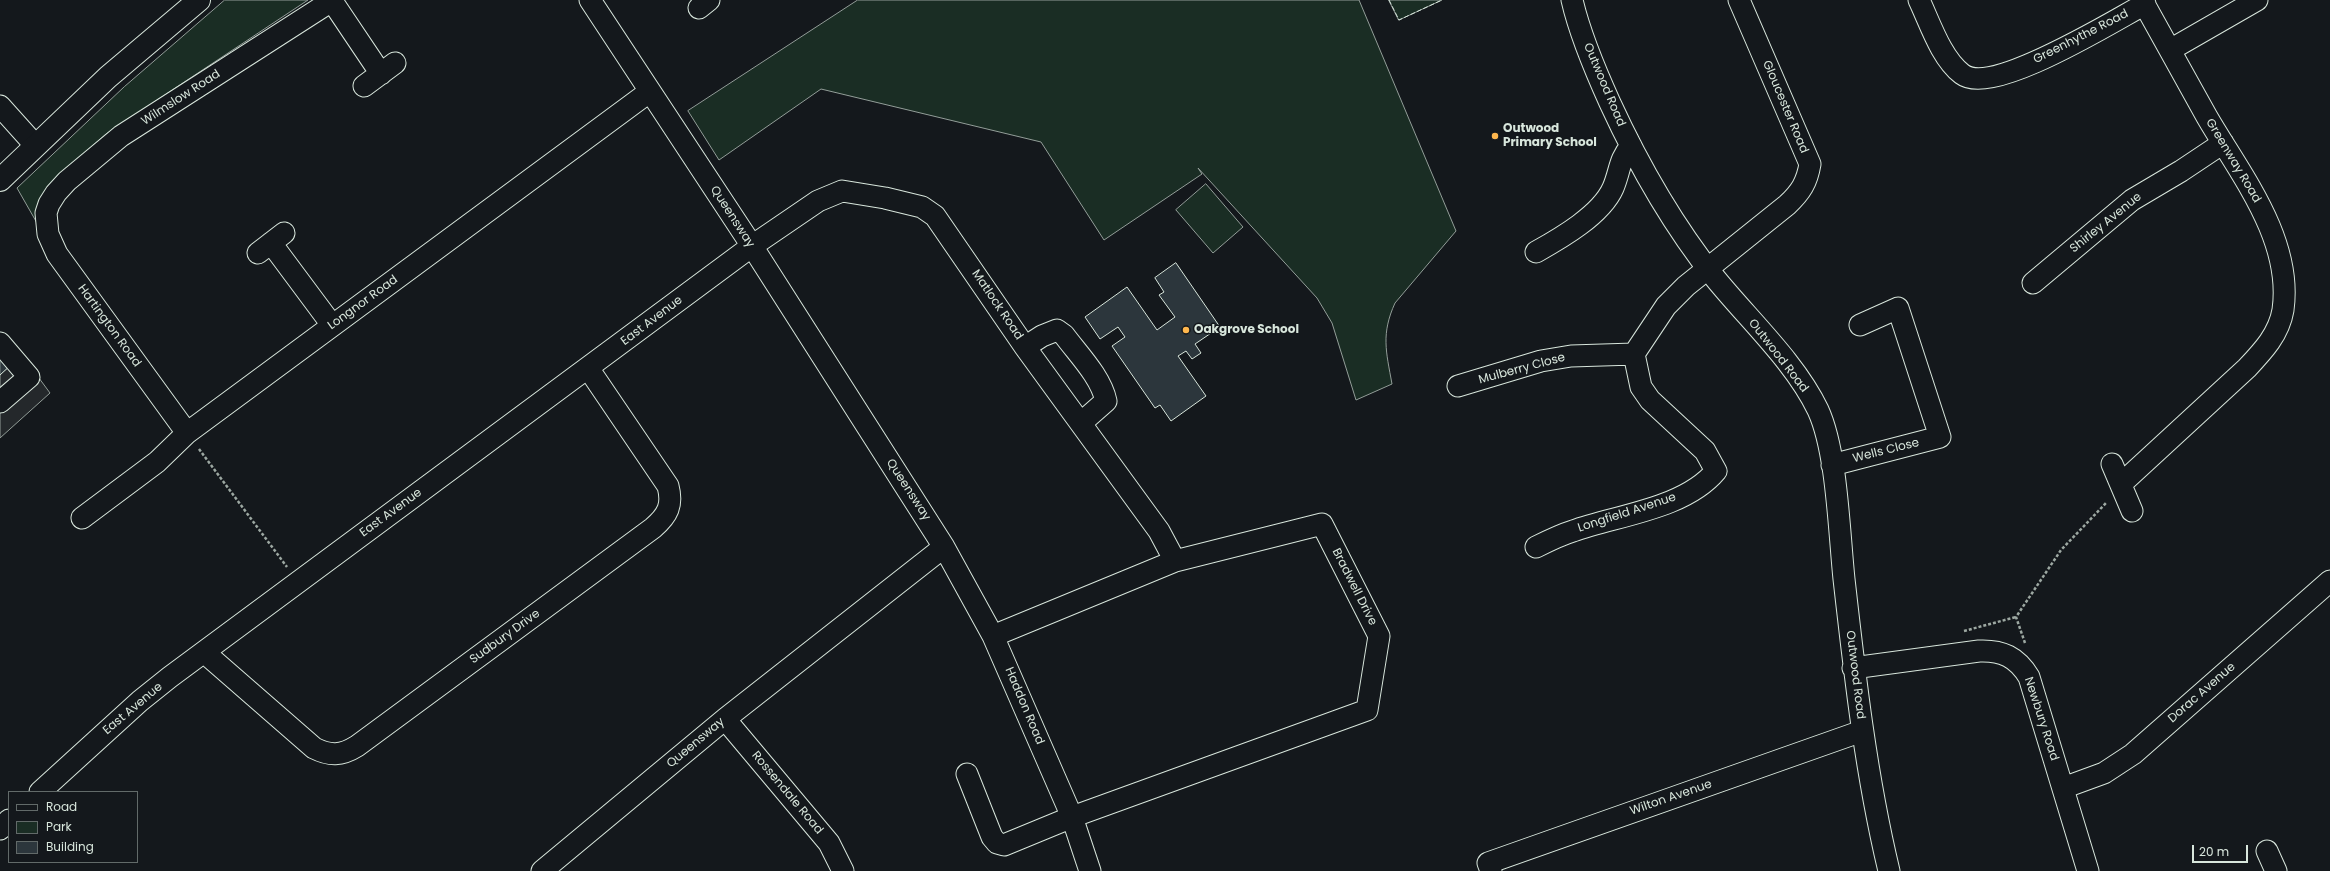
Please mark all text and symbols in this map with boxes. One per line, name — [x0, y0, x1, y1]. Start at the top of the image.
street label: Greenhythe Road — [2031, 7, 2131, 67]
street label: Outwood Road — [1580, 41, 1628, 129]
street label: Gloucester Road — [1759, 58, 1811, 156]
street label: Wilmslow Road — [139, 67, 223, 129]
street label: Greenway Road — [2202, 116, 2264, 206]
place label: Outwood Primary School — [1503, 122, 1597, 150]
marker: Outwood Primary School — [1490, 131, 1500, 141]
street label: Queensway — [707, 183, 757, 251]
street label: Shirley Avenue — [2067, 190, 2145, 256]
street label: Matlock Road — [968, 267, 1026, 343]
street label: Longnor Road — [325, 273, 401, 333]
street label: Hartington Road — [74, 282, 144, 370]
street label: East Avenue — [618, 293, 686, 349]
street label: Outwood Road — [1745, 316, 1811, 396]
place label: Oakgrove School — [1194, 323, 1299, 337]
marker: Oakgrove School — [1181, 325, 1191, 335]
street label: Mulberry Close — [1477, 351, 1567, 387]
street label: Wells Close — [1851, 436, 1921, 466]
street label: Queensway — [883, 456, 933, 524]
street label: East Avenue — [357, 486, 425, 540]
street label: Longfield Avenue — [1576, 490, 1678, 536]
street label: Bradwell Drive — [1328, 546, 1380, 628]
street label: Sudbury Drive — [467, 607, 543, 667]
street label: Outwood Road — [1842, 630, 1868, 720]
street label: Dorac Avenue — [2165, 660, 2239, 726]
street label: Haddon Road — [1001, 665, 1047, 747]
street label: Newbury Road — [2021, 675, 2061, 763]
street label: East Avenue — [100, 680, 166, 738]
street label: Queensway — [664, 715, 728, 771]
street label: Rossendale Road — [748, 749, 826, 837]
street label: Wilton Avenue — [1628, 777, 1714, 819]
legend — [8, 791, 138, 863]
text: Road — [46, 798, 77, 815]
text: Park — [46, 818, 72, 835]
scale bar — [2194, 837, 2250, 863]
text: Building — [46, 838, 94, 855]
text: 20 m — [2199, 843, 2229, 860]

